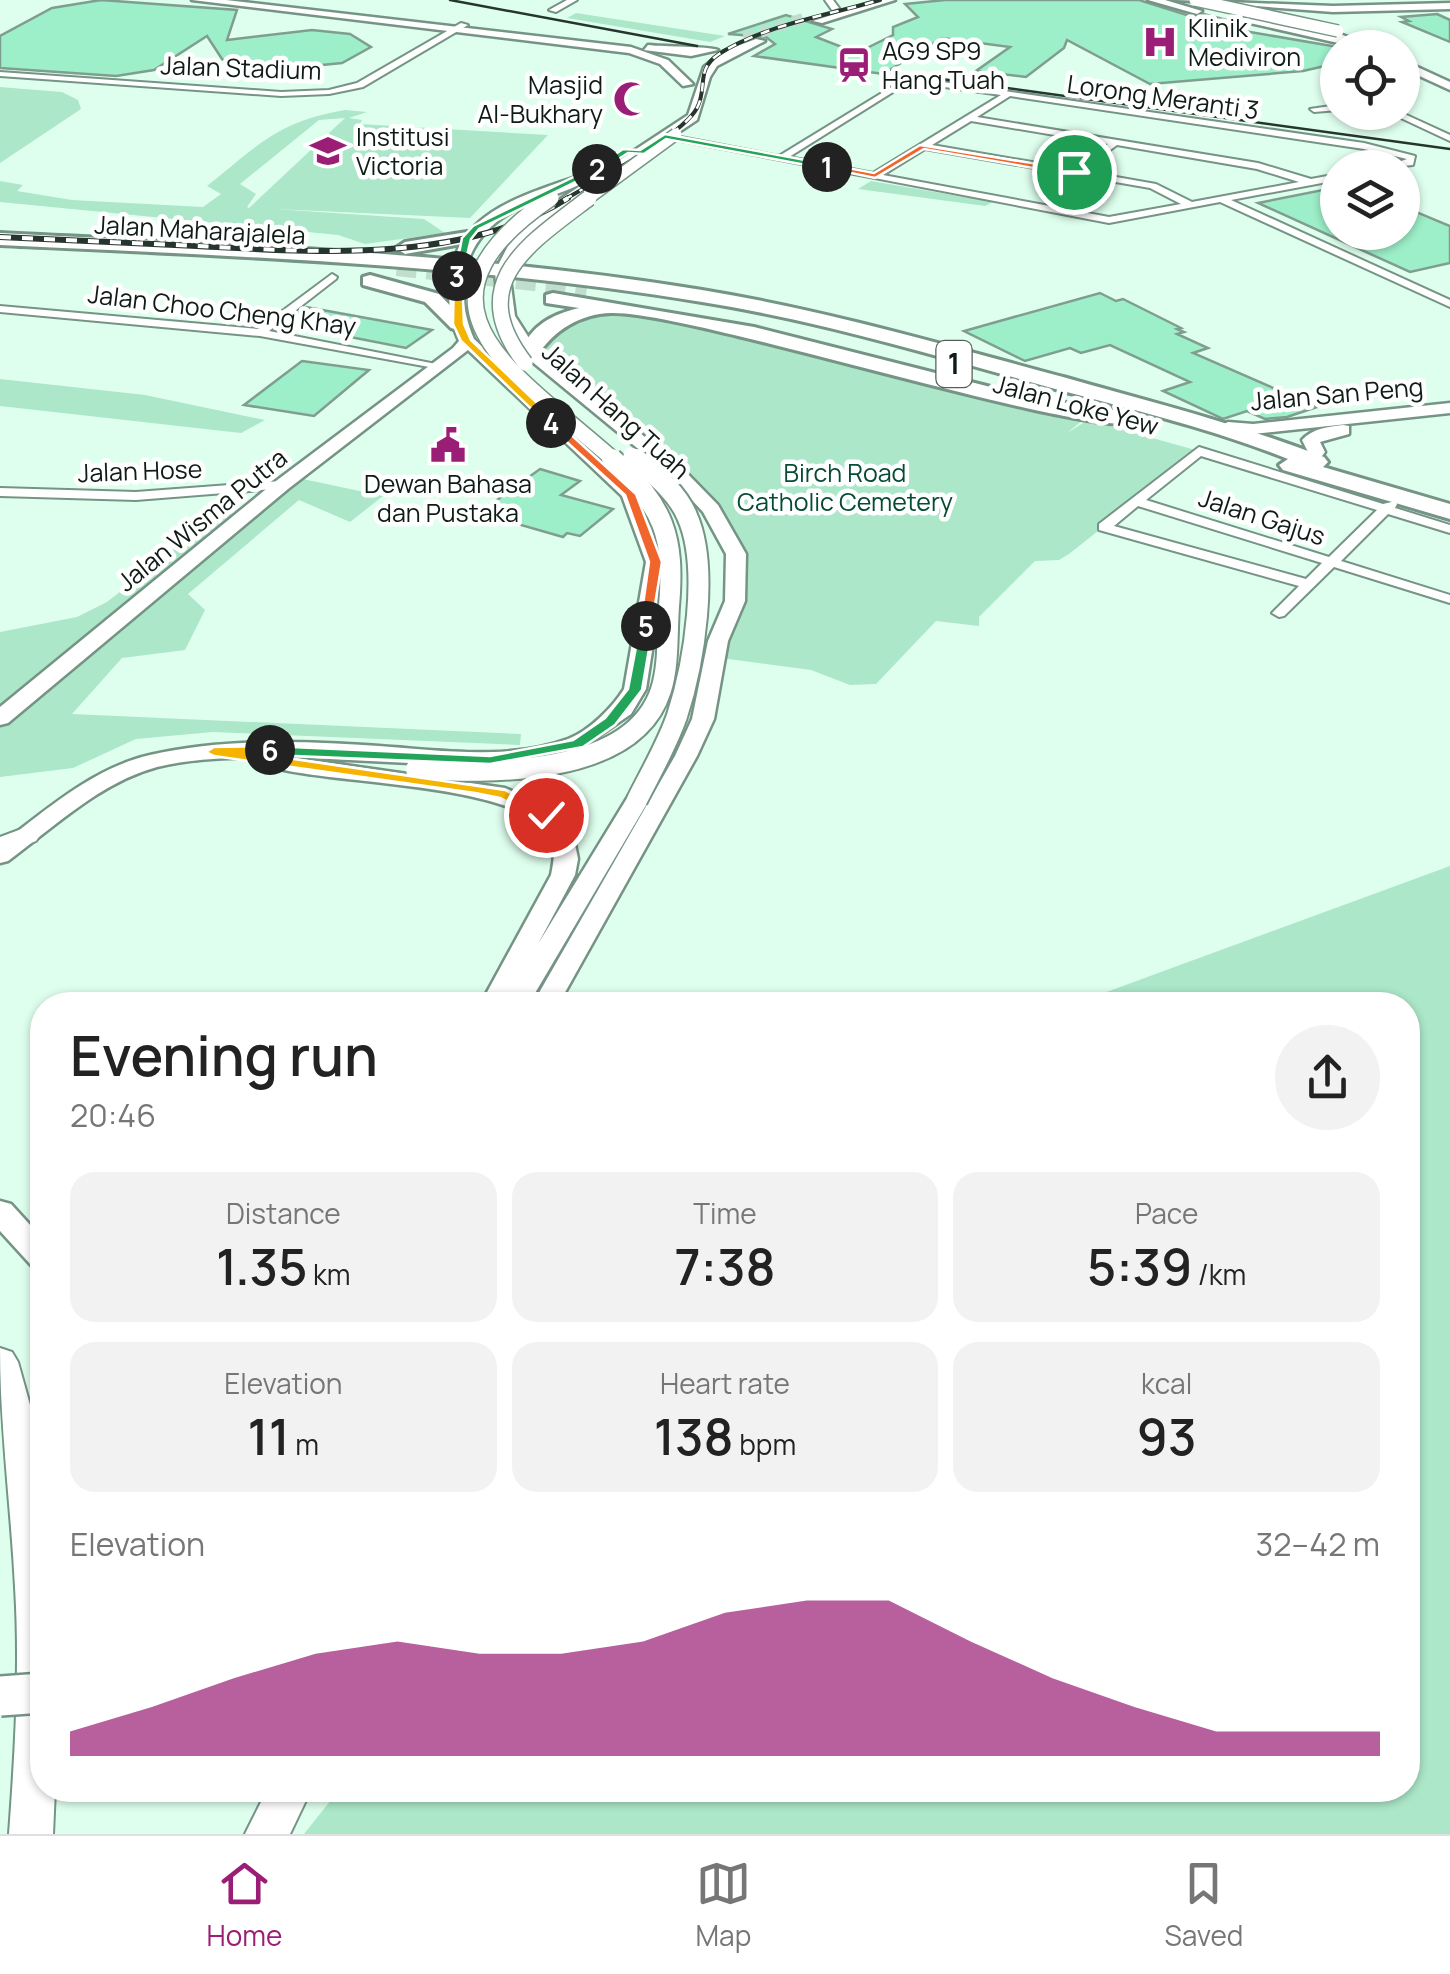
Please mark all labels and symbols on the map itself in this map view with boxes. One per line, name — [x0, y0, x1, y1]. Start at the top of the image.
place label: Klinik Mediviron — [1188, 10, 1301, 74]
hospital icon: Klinik Mediviron — [1141, 23, 1179, 61]
place label: AG9 SP9 Hang Tuah — [882, 33, 1005, 97]
station icon: AG9 SP9 Hang Tuah — [835, 46, 873, 84]
street label: Jalan Stadium — [160, 47, 322, 88]
street label: Lorong Meranti 3 — [1065, 66, 1261, 127]
place label: Masjid Al-Bukhary — [477, 67, 603, 131]
mosque icon: Masjid Al-Bukhary — [612, 80, 650, 118]
place label: Institusi Victoria — [356, 119, 450, 183]
pin — [1032, 130, 1117, 215]
school or university icon: Institusi Victoria — [309, 132, 347, 170]
pin: 1 — [802, 142, 852, 192]
pin: 2 — [572, 144, 622, 194]
street label: Jalan Maharajalela — [94, 206, 307, 253]
pin: 3 — [432, 251, 482, 301]
street label: Jalan Choo Cheng Khay — [86, 276, 358, 343]
street label: Jalan Hang Tuah — [535, 335, 698, 487]
road number: 1 — [936, 341, 972, 387]
street label: Jalan Loke Yew — [990, 366, 1163, 443]
street label: Jalan San Peng — [1249, 369, 1425, 418]
pin: 4 — [526, 398, 576, 448]
public building icon: Dewan Bahasa dan Pustaka — [429, 426, 467, 464]
street label: Jalan Wisma Putra — [109, 440, 294, 599]
street label: Jalan Hose — [77, 451, 203, 490]
park label: Birch Road Catholic Cemetery — [737, 455, 953, 519]
place label: Dewan Bahasa dan Pustaka — [364, 466, 532, 530]
street label: Jalan Gajus — [1195, 480, 1330, 553]
pin: 5 — [621, 601, 671, 651]
pin: 6 — [245, 725, 295, 775]
pin — [504, 773, 589, 858]

